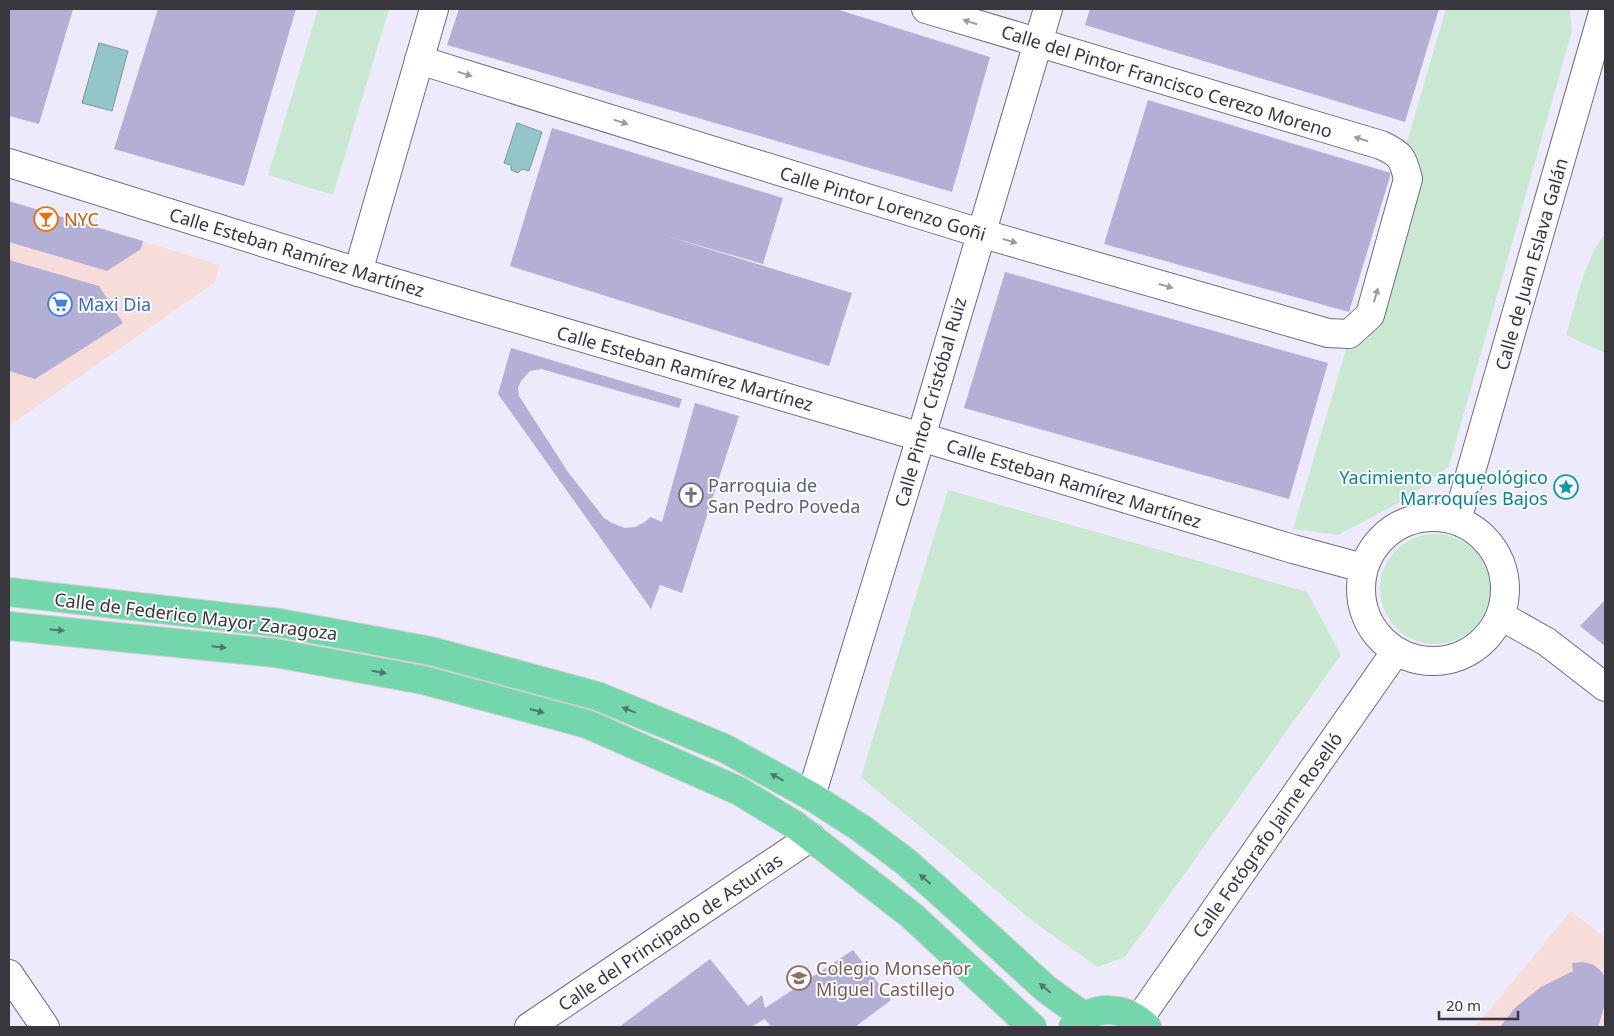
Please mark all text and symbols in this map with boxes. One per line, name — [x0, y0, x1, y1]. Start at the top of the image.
one-way arrow — [963, 17, 978, 25]
street label: Calle del Pintor Francisco Cerezo Moreno — [998, 19, 1336, 143]
one-way arrow — [458, 71, 473, 79]
one-way arrow — [613, 119, 628, 127]
one-way arrow — [1353, 135, 1368, 143]
street label: Calle de Juan Eslava Galán — [1489, 155, 1573, 373]
street label: Calle Pintor Lorenzo Goñi — [777, 160, 989, 246]
street label: Calle Esteban Ramírez Martínez — [167, 202, 427, 302]
bar icon: NYC — [33, 206, 59, 232]
place label: NYC — [64, 207, 99, 231]
one-way arrow — [1003, 238, 1018, 246]
one-way arrow — [1159, 283, 1174, 291]
one-way arrow — [1372, 288, 1380, 303]
supermarket icon: Maxi Dia — [47, 291, 73, 317]
place label: Maxi Dia — [78, 292, 151, 316]
street label: Calle Pintor Cristóbal Ruiz — [889, 294, 971, 510]
street label: Calle Esteban Ramírez Martínez — [554, 320, 816, 416]
street label: Calle Esteban Ramírez Martínez — [944, 433, 1204, 533]
place label: Yacimiento arqueológico Marroquíes Bajos — [1339, 465, 1548, 510]
place label: Parroquia de San Pedro Poveda — [708, 473, 860, 518]
place icon: Yacimiento arqueológico Marroquíes Bajos — [1553, 474, 1579, 500]
church icon: Parroquia de San Pedro Poveda — [678, 482, 704, 508]
street label: Calle de Federico Mayor Zaragoza — [53, 587, 339, 645]
one-way arrow — [50, 627, 66, 635]
one-way arrow — [211, 643, 227, 651]
one-way arrow — [372, 668, 388, 676]
one-way arrow — [622, 705, 636, 713]
one-way arrow — [530, 707, 545, 715]
street label: Calle Fotógrafo Jaime Roselló — [1187, 728, 1347, 942]
one-way arrow — [769, 773, 784, 781]
street label: Calle del Principado de Asturias — [553, 848, 787, 1016]
one-way arrow — [919, 873, 931, 885]
place label: Colegio Monseñor Miguel Castillejo — [816, 956, 971, 1001]
school or university icon: Colegio Monseñor Miguel Castillejo — [786, 965, 812, 991]
one-way arrow — [1039, 982, 1052, 993]
scale bar — [1439, 988, 1518, 1020]
text: 20 m — [1446, 995, 1481, 1015]

